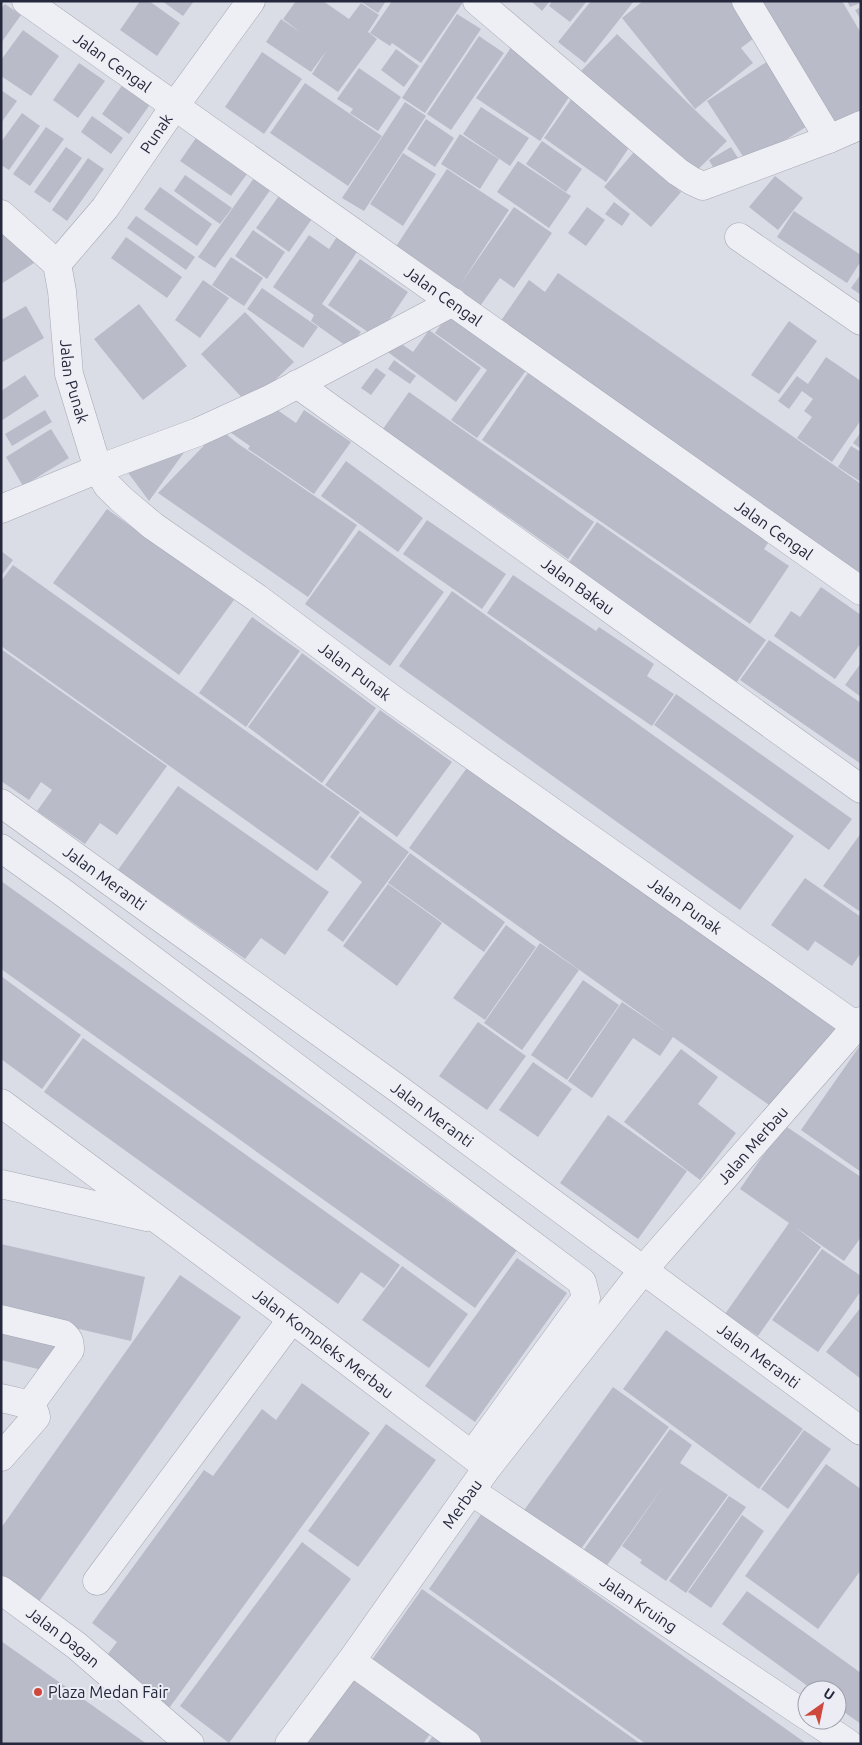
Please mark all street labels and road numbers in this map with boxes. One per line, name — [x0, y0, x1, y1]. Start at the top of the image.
street label: Jalan Cengal — [70, 29, 155, 96]
street label: Punak — [136, 110, 176, 157]
street label: Jalan Cengal — [401, 262, 486, 329]
street label: Jalan Punak — [57, 339, 92, 425]
street label: Jalan Cengal — [732, 496, 816, 563]
street label: Jalan Bakau — [538, 554, 618, 618]
street label: Jalan Punak — [315, 638, 395, 704]
street label: Jalan Meranti — [60, 842, 150, 914]
street label: Jalan Punak — [645, 874, 725, 938]
street label: Jalan Meranti — [388, 1078, 477, 1151]
street label: Jalan Merbau — [714, 1103, 791, 1187]
street label: Jalan Kompleks Merbau — [250, 1284, 397, 1402]
street label: Jalan Meranti — [714, 1319, 804, 1392]
street label: Merbau — [438, 1476, 485, 1532]
street label: Jalan Kruing — [597, 1571, 681, 1636]
street label: Jalan Dagan — [23, 1603, 104, 1671]

